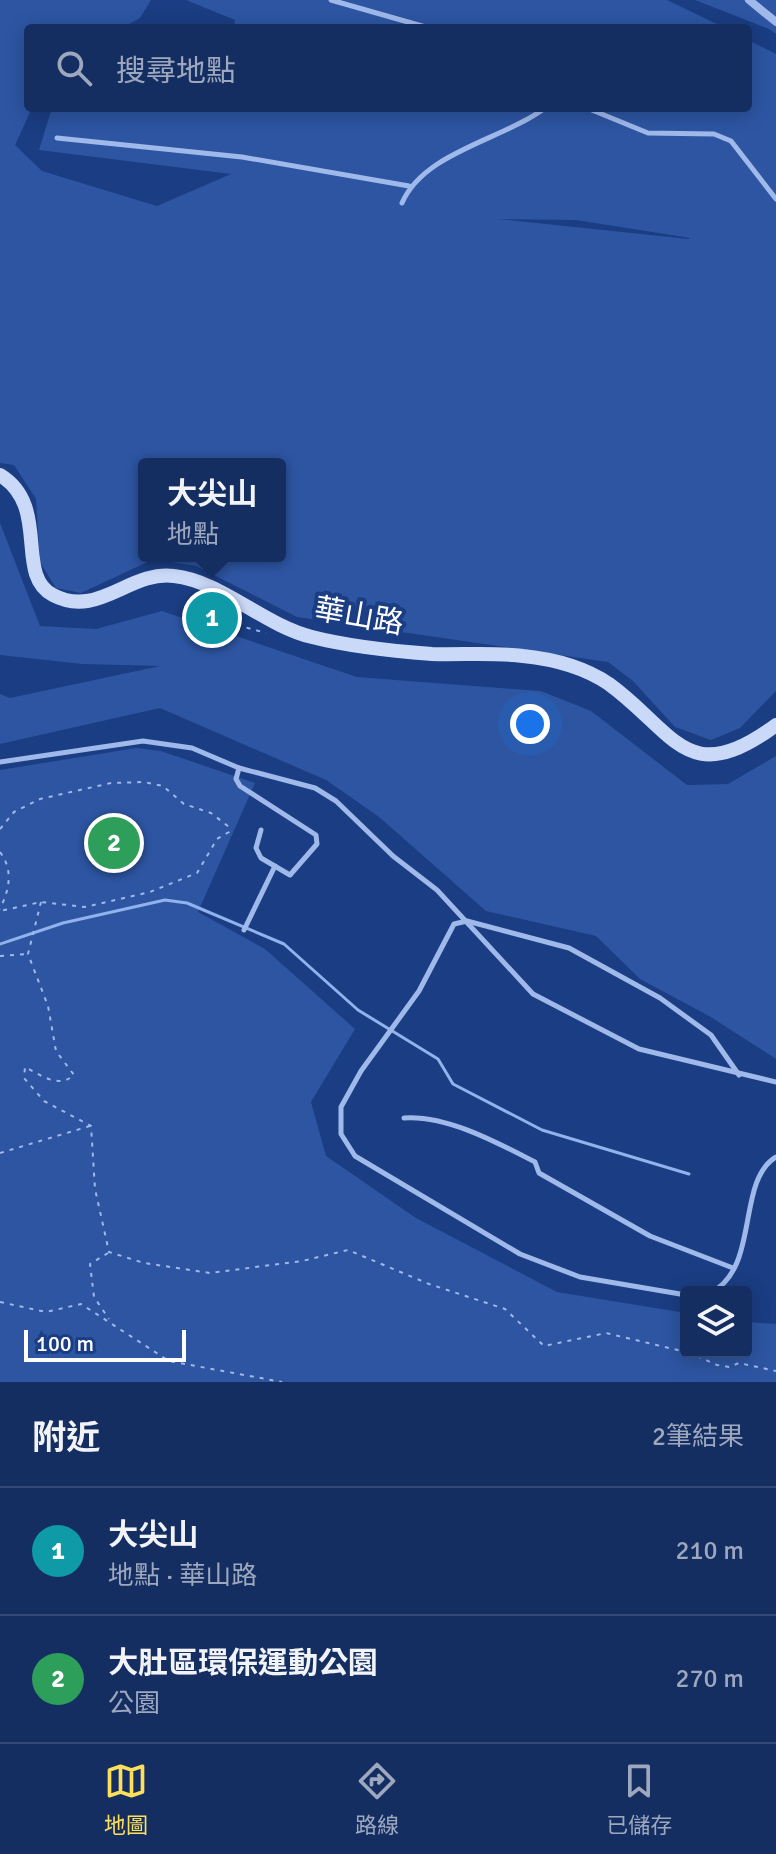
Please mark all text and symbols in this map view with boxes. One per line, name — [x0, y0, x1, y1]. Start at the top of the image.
search box — [24, 24, 752, 112]
icon: search — [52, 46, 96, 90]
text: 搜尋地點 — [116, 53, 236, 90]
popup — [138, 458, 286, 562]
text: 大尖山 — [167, 476, 257, 513]
text: 地點 — [167, 519, 219, 551]
pin: 1 — [186, 588, 238, 648]
street label: 華山路 — [311, 590, 406, 643]
your location — [510, 704, 550, 744]
pin: 2 — [88, 813, 140, 873]
map controls — [680, 1286, 752, 1358]
button: layers — [680, 1286, 752, 1358]
scale bar — [24, 1326, 186, 1362]
text: 100 m — [36, 1330, 94, 1357]
text: 附近 — [32, 1417, 100, 1459]
text: 2筆結果 — [652, 1421, 744, 1453]
text: 大尖山 — [108, 1517, 198, 1554]
text: 1 — [51, 1535, 65, 1567]
text: 210 m — [675, 1535, 744, 1567]
text: 地點 · 華山路 — [108, 1560, 257, 1592]
text: 大肚區環保運動公園 — [108, 1645, 378, 1682]
text: 2 — [51, 1663, 65, 1695]
text: 270 m — [675, 1663, 744, 1695]
text: 公園 — [108, 1688, 160, 1720]
tab: 地圖 — [104, 1759, 148, 1839]
tab: 路線 — [355, 1759, 399, 1839]
tab: 已儲存 — [606, 1759, 672, 1839]

